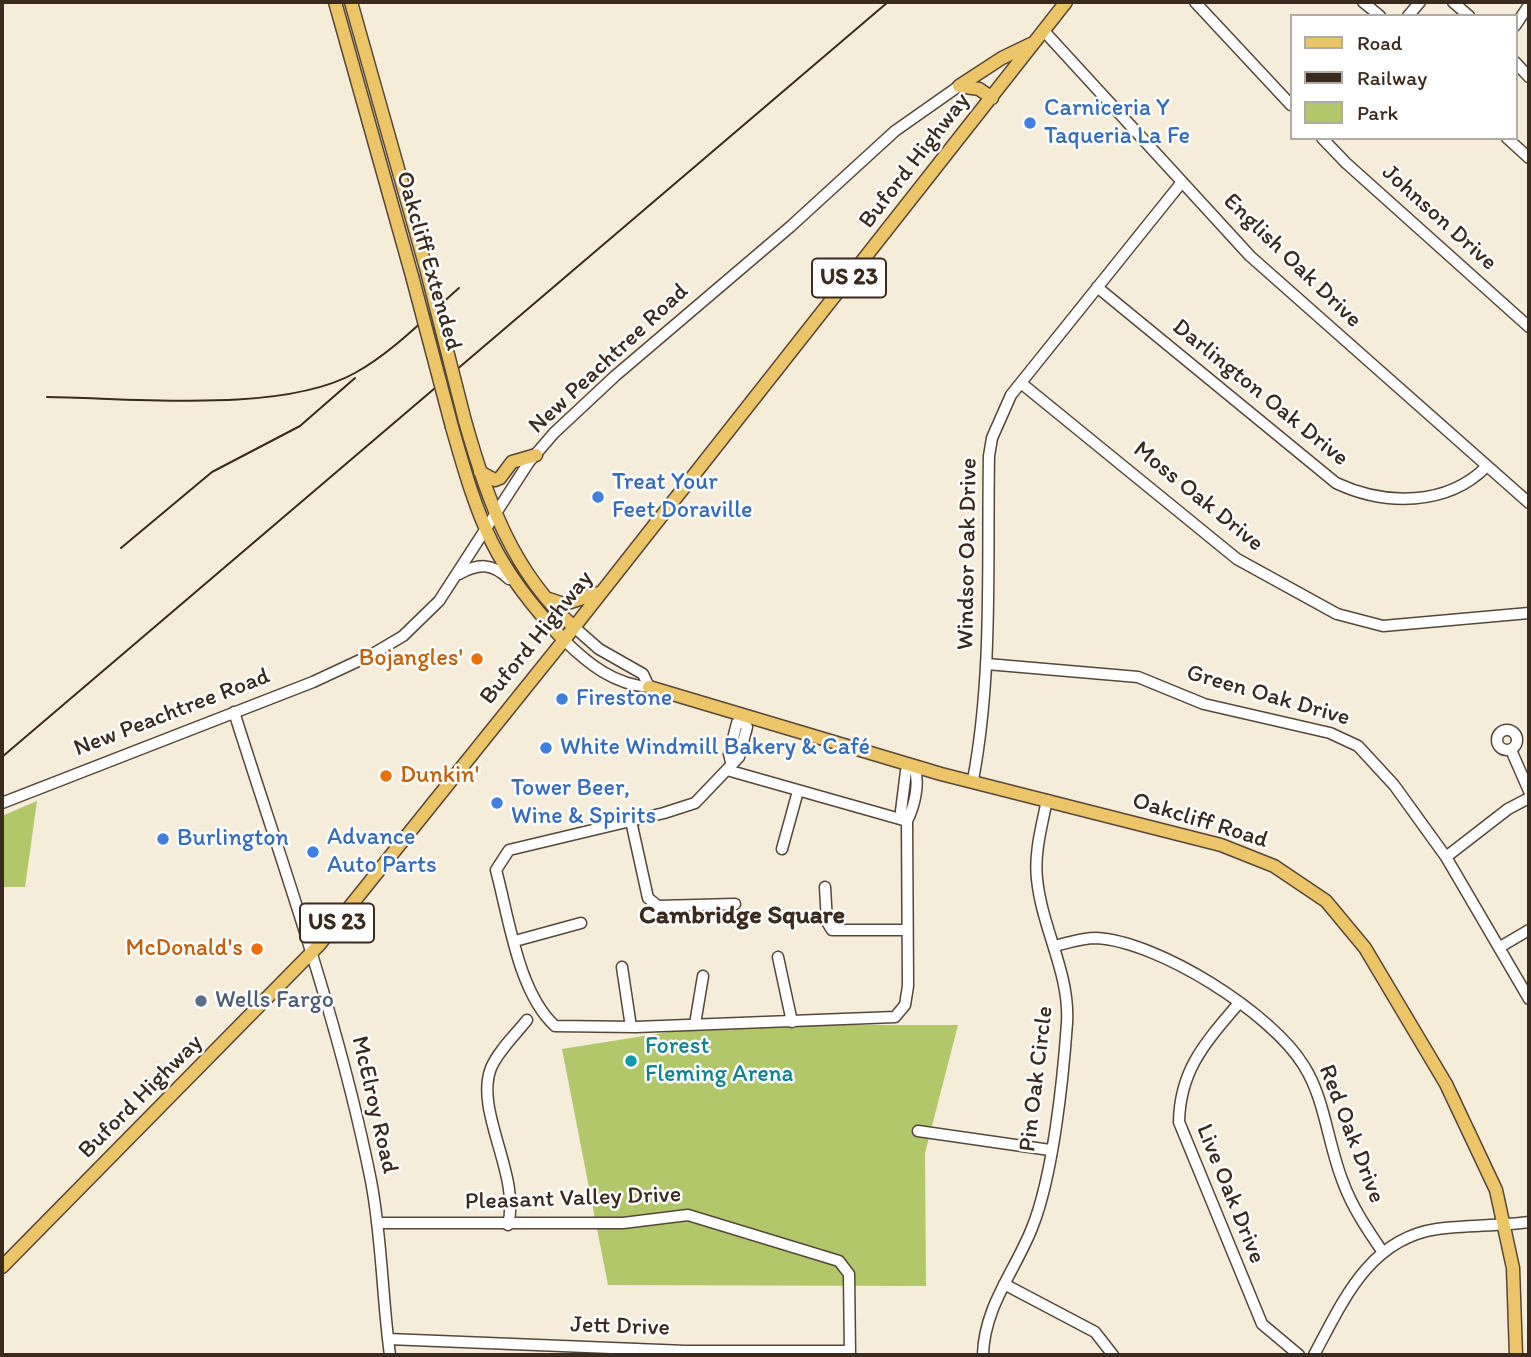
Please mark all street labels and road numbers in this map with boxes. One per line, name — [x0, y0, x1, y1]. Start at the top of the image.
street label: Buford Highway — [853, 87, 977, 235]
street label: Johnson Drive — [1375, 159, 1503, 277]
street label: Oakcliff Extended — [389, 168, 467, 354]
street label: English Oak Drive — [1217, 188, 1367, 334]
road number: US 23 — [812, 258, 886, 298]
street label: New Peachtree Road — [523, 278, 695, 440]
street label: Darlington Oak Drive — [1166, 313, 1354, 473]
street label: Moss Oak Drive — [1127, 436, 1269, 558]
street label: Windsor Oak Drive — [952, 457, 984, 651]
street label: Buford Highway — [474, 565, 600, 711]
street label: Green Oak Drive — [1183, 659, 1353, 733]
street label: New Peachtree Road — [70, 662, 274, 764]
street label: Oakcliff Road — [1129, 787, 1271, 855]
road number: US 23 — [300, 904, 374, 942]
street label: Pin Oak Circle — [1014, 1005, 1060, 1153]
street label: Buford Highway — [73, 1029, 209, 1165]
street label: McElroy Road — [344, 1033, 404, 1177]
street label: Red Oak Drive — [1311, 1061, 1391, 1207]
street label: Live Oak Drive — [1189, 1120, 1271, 1268]
street label: Pleasant Valley Drive — [464, 1181, 682, 1217]
street label: Jett Drive — [570, 1311, 670, 1343]

